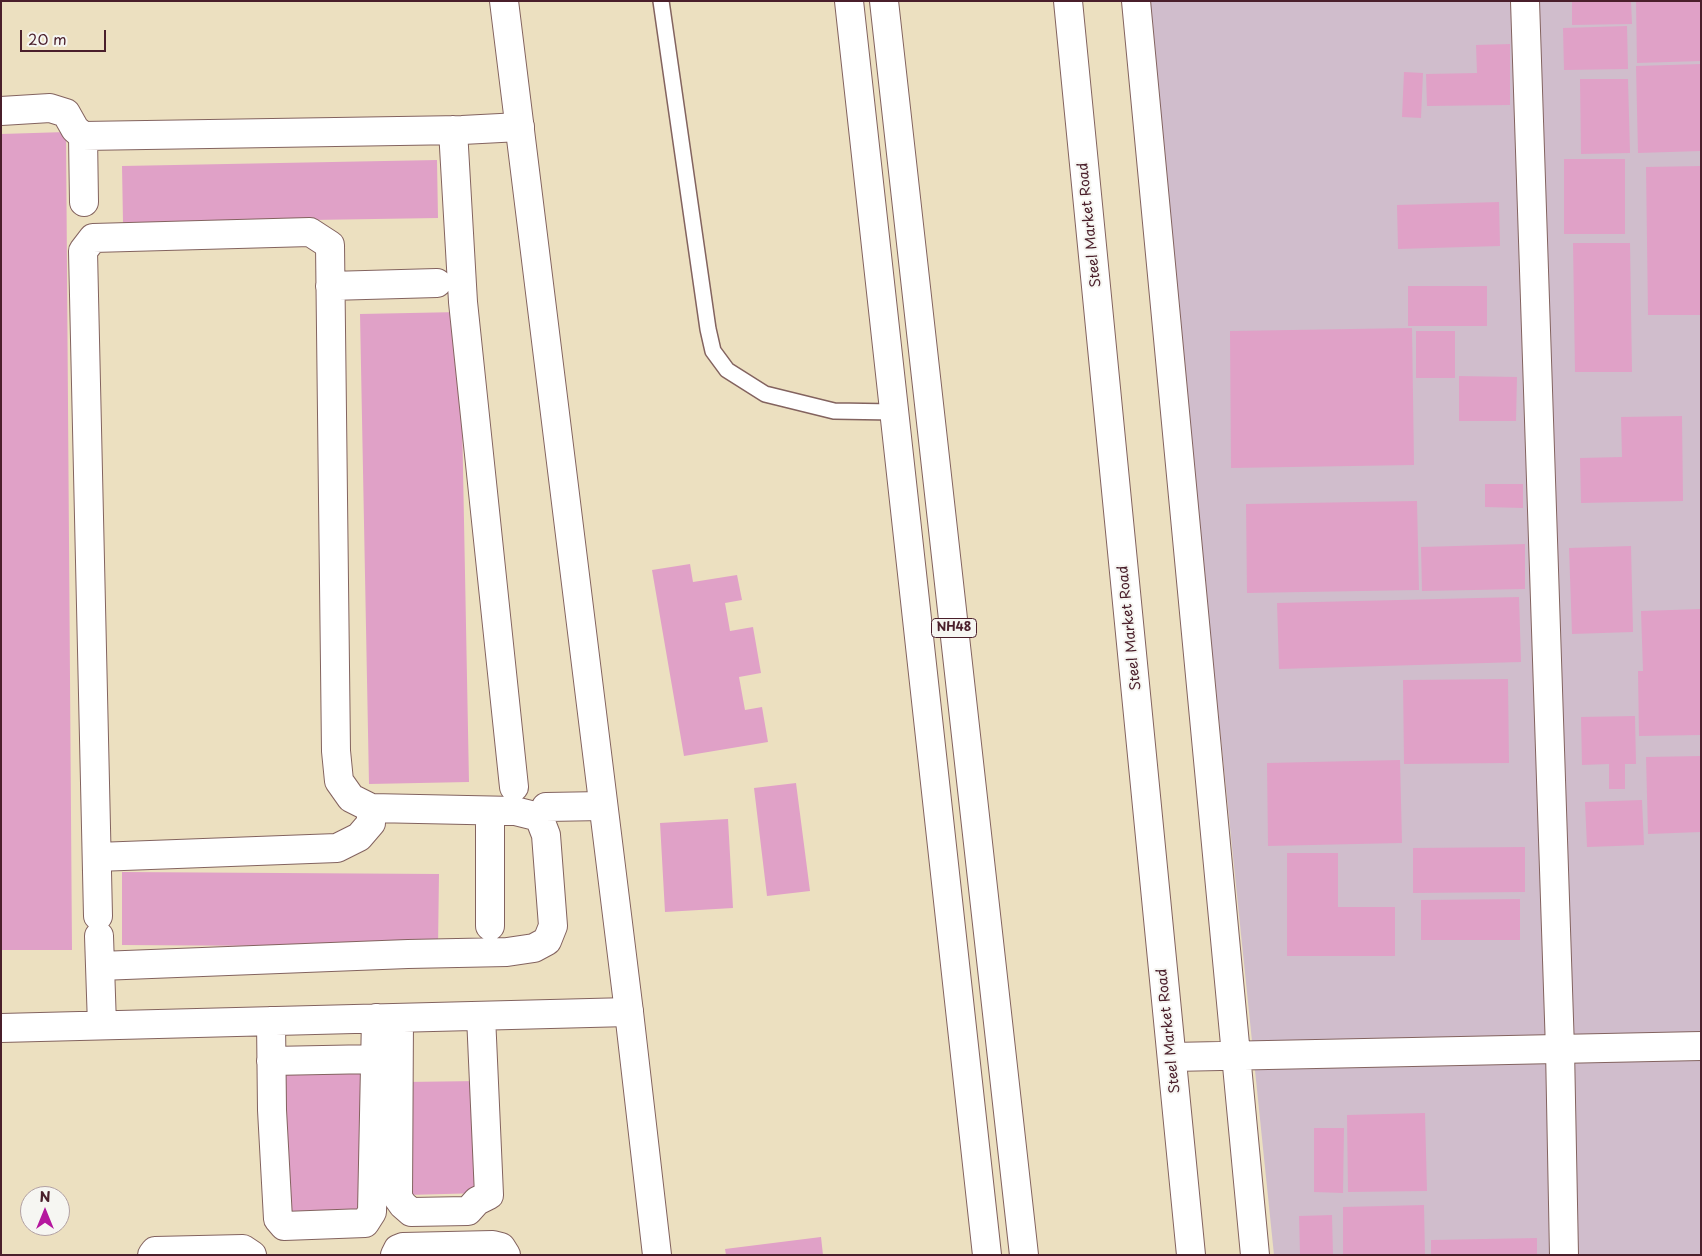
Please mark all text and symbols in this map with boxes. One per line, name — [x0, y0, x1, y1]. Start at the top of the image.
scale bar — [22, 20, 109, 52]
text: 20 m — [28, 27, 67, 50]
street label: Steel Market Road — [1075, 162, 1105, 288]
street label: Steel Market Road — [1115, 565, 1145, 691]
road number: NH48 — [932, 618, 976, 638]
street label: Steel Market Road — [1154, 968, 1184, 1094]
north arrow — [20, 1186, 70, 1236]
text: N — [39, 1186, 51, 1207]

